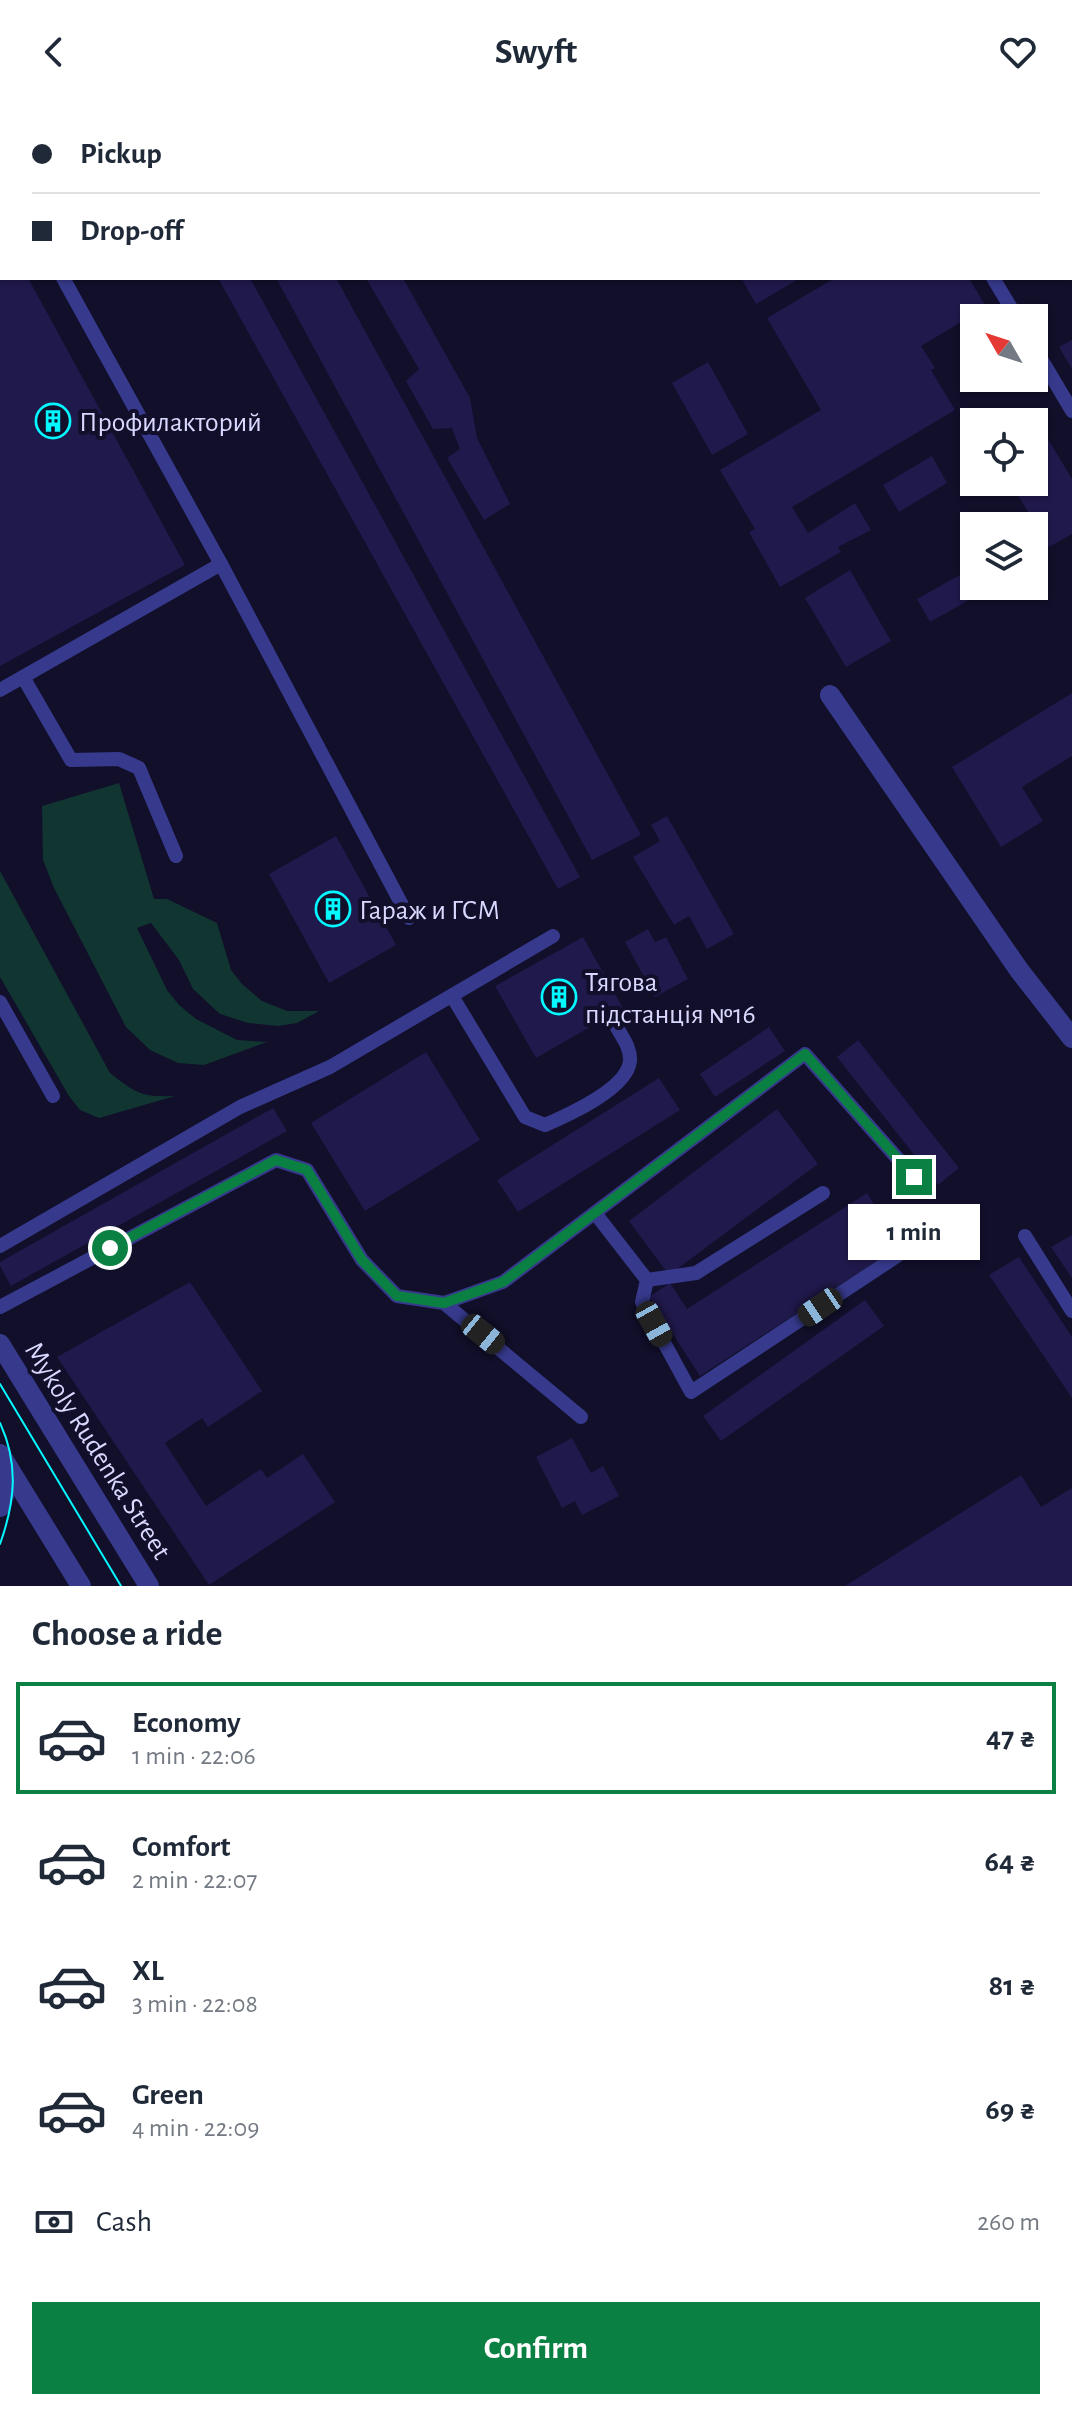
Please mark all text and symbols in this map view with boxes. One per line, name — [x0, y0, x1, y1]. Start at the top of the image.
icon: back — [32, 30, 76, 74]
icon: heart — [996, 30, 1040, 74]
text: Swyft — [495, 34, 577, 70]
text: Pickup — [80, 139, 162, 169]
text: Drop-off — [80, 216, 183, 246]
north arrow — [960, 304, 1048, 392]
map controls — [960, 304, 1048, 600]
building icon: Профилакторий — [34, 402, 72, 440]
button: locate — [960, 408, 1048, 496]
place label: Профилакторий — [79, 409, 262, 437]
button: layers — [960, 512, 1048, 600]
building icon: Гараж и ГСМ — [314, 890, 352, 928]
place label: Гараж и ГСМ — [359, 897, 500, 925]
place label: Тягова пiдстанцiя №16 — [585, 969, 756, 1029]
building icon: Тягова пiдстанцiя №16 — [540, 978, 578, 1016]
route end — [896, 1159, 932, 1195]
callout: 1 min — [848, 1205, 980, 1261]
text: 1 min — [887, 1219, 941, 1245]
route start — [92, 1230, 128, 1266]
car — [793, 1284, 847, 1330]
car — [632, 1297, 676, 1351]
car — [457, 1310, 509, 1358]
street label: Mykoly Rudenka Street — [19, 1338, 175, 1564]
text: Choose a ride — [32, 1616, 222, 1652]
icon: car — [36, 1702, 108, 1774]
text: Economy — [132, 1708, 241, 1738]
text: 47 ₴ — [986, 1723, 1036, 1753]
text: 1 min · 22:06 — [132, 1743, 256, 1769]
icon: car — [36, 1826, 108, 1898]
text: Comfort — [132, 1832, 231, 1862]
text: 64 ₴ — [985, 1847, 1036, 1877]
text: 2 min · 22:07 — [132, 1867, 257, 1893]
icon: car — [36, 1950, 108, 2022]
text: XL — [132, 1956, 164, 1986]
text: 81 ₴ — [989, 1971, 1036, 2001]
text: 3 min · 22:08 — [132, 1991, 258, 2017]
icon: car — [36, 2074, 108, 2146]
text: Green — [132, 2080, 204, 2110]
text: 69 ₴ — [985, 2095, 1036, 2125]
text: 4 min · 22:09 — [132, 2115, 259, 2141]
icon: cash — [32, 2200, 76, 2244]
text: Cash — [96, 2207, 152, 2237]
text: 260 m — [977, 2209, 1040, 2235]
button: Confirm — [32, 2302, 1040, 2394]

